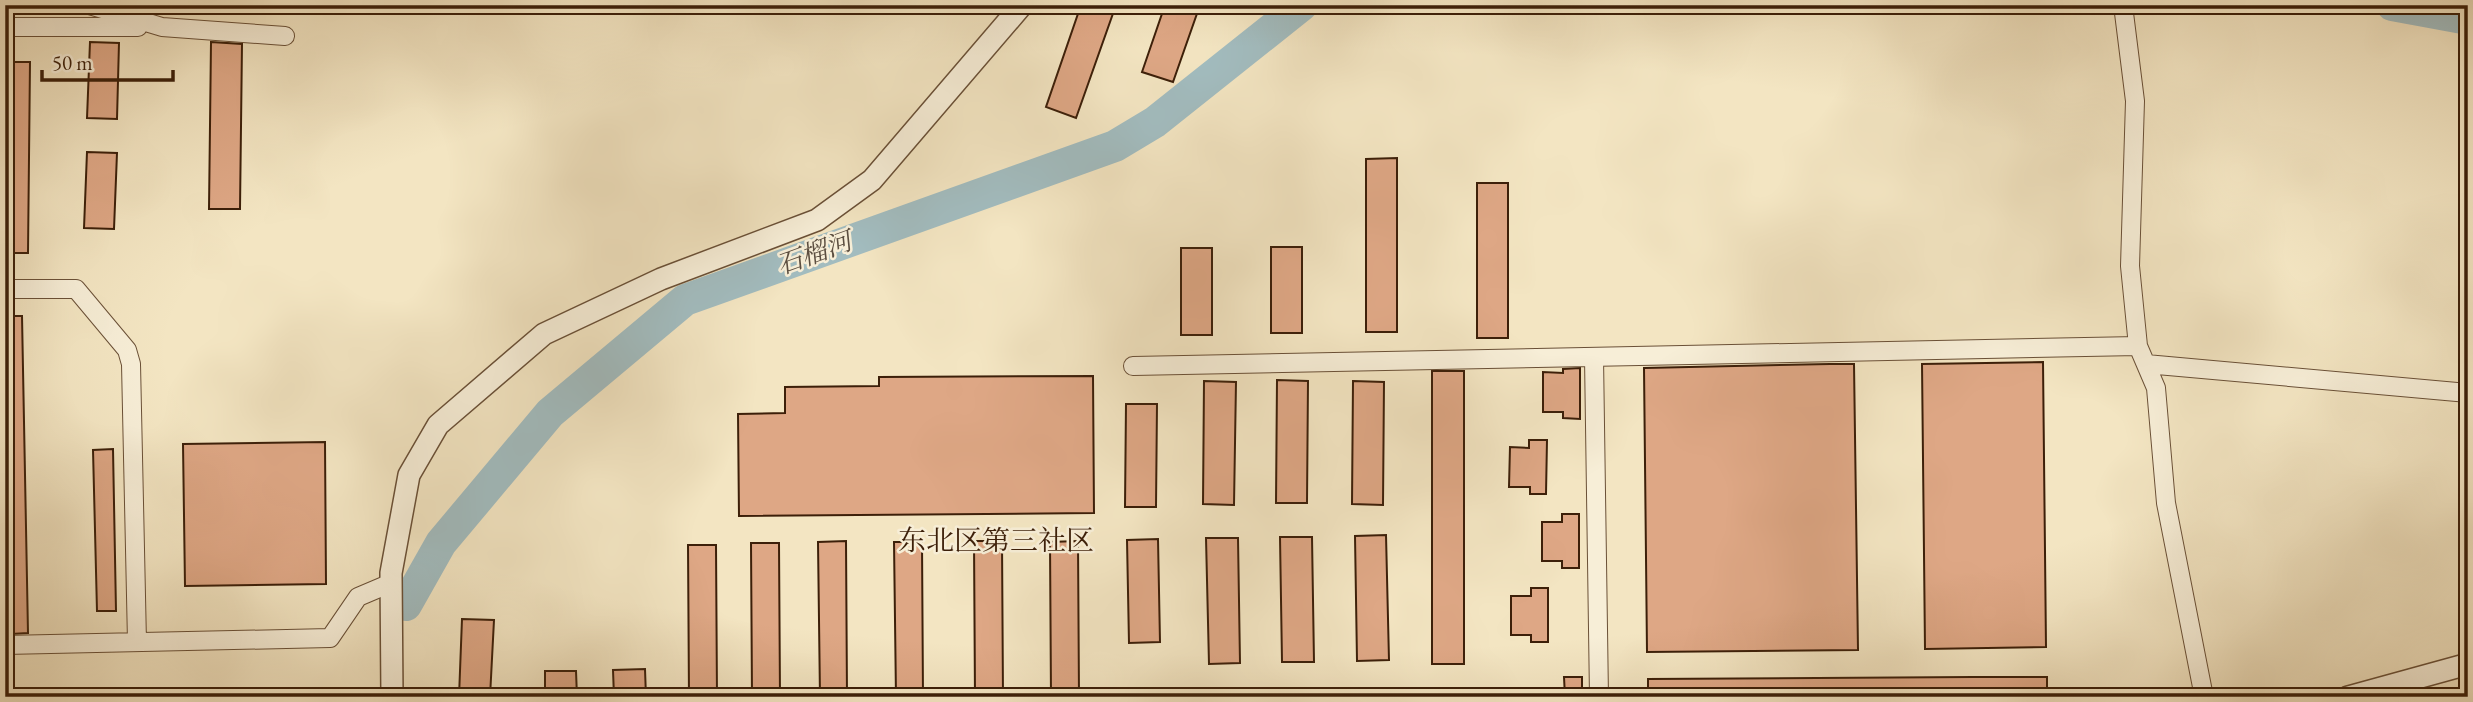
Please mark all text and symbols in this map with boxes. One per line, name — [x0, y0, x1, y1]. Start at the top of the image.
scale bar — [42, 38, 173, 82]
text: 50 m — [52, 49, 93, 76]
water label: 石榴河 — [772, 222, 860, 282]
district label: 东北区第三社区 — [898, 522, 1094, 558]

